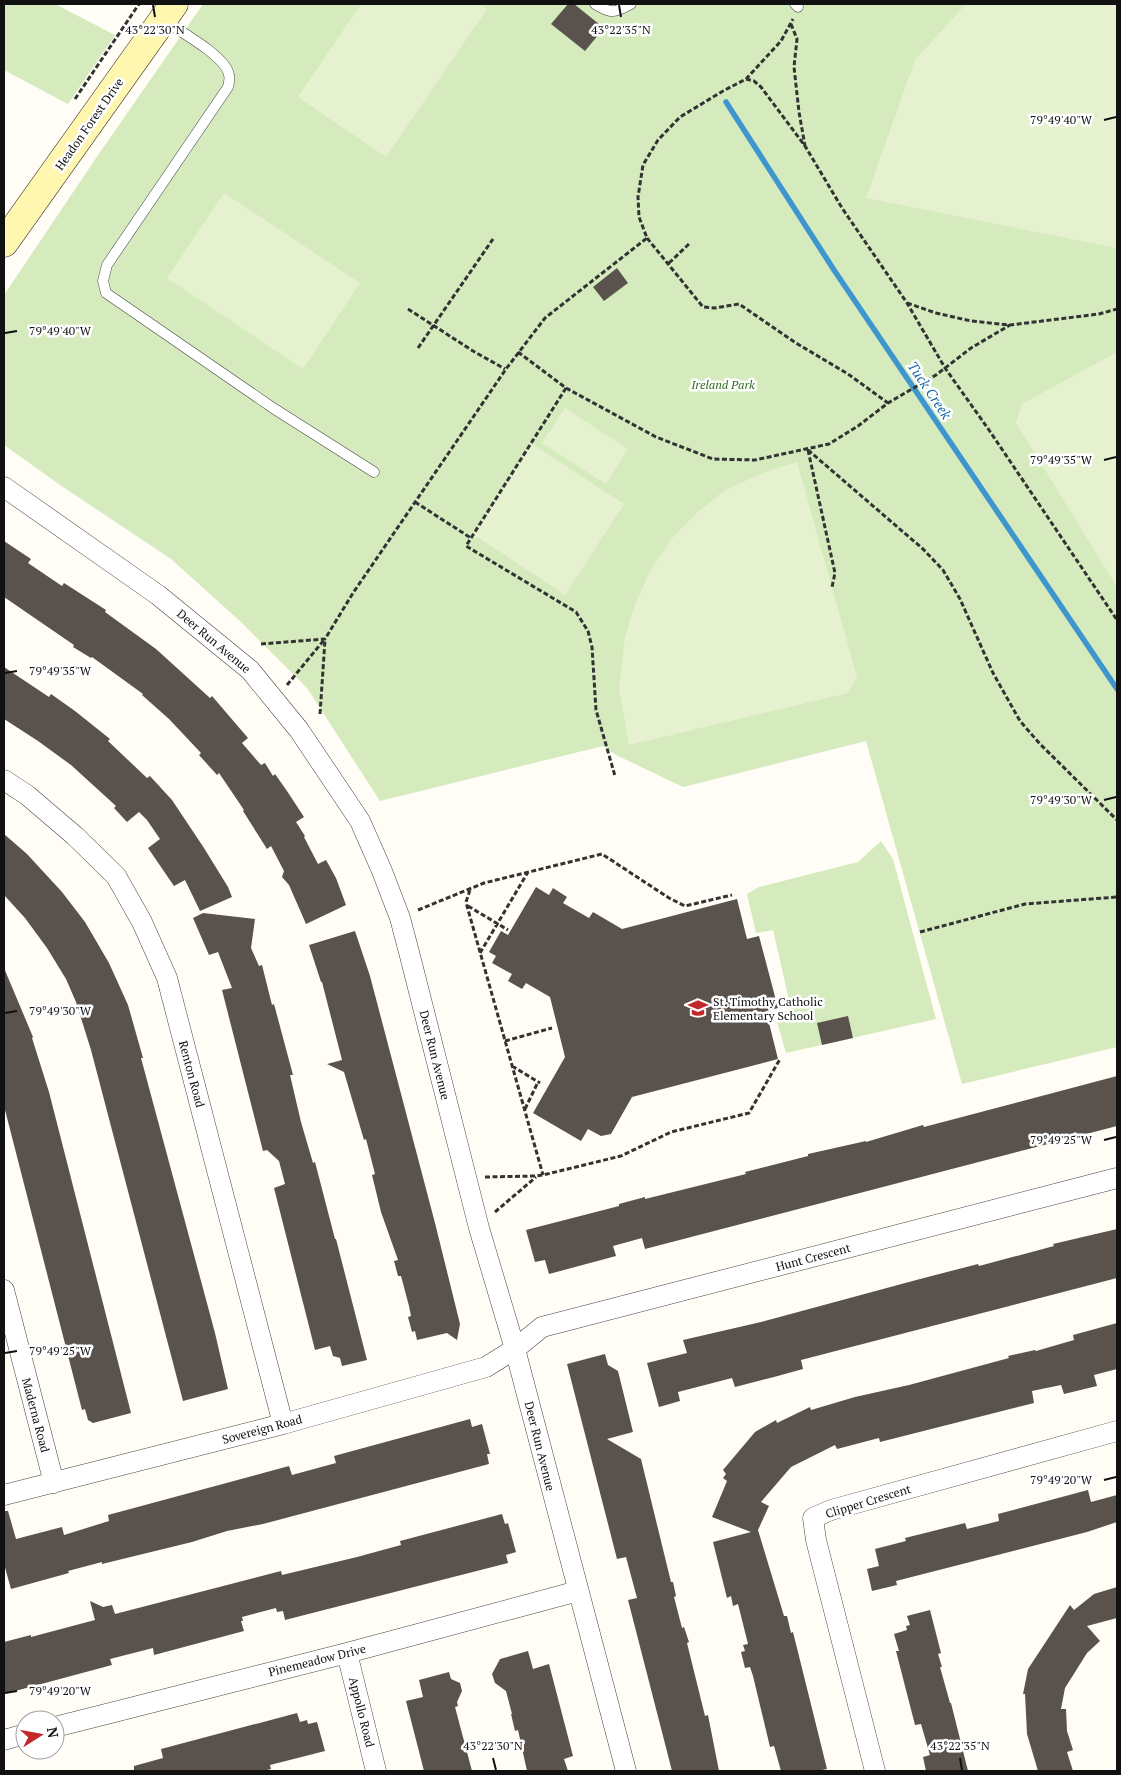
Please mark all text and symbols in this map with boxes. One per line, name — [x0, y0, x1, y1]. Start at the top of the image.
text: 43°22'30"N — [125, 22, 185, 37]
text: 43°22'35"N — [591, 22, 651, 37]
street label: Headon Forest Drive — [52, 75, 126, 173]
text: 79°49'40"W — [1030, 112, 1093, 127]
text: 79°49'40"W — [29, 323, 92, 338]
water label: Tuck Creek — [904, 357, 956, 423]
park label: Ireland Park — [690, 377, 755, 392]
text: 79°49'35"W — [1030, 452, 1093, 467]
street label: Deer Run Avenue — [174, 606, 254, 676]
text: 79°49'35"W — [29, 663, 92, 678]
text: 79°49'30"W — [1030, 792, 1093, 807]
place label: St. Timothy Catholic Elementary School — [713, 994, 823, 1023]
school or university icon: St. Timothy Catholic Elementary School — [687, 997, 709, 1019]
text: 79°49'30"W — [29, 1003, 92, 1018]
street label: Deer Run Avenue — [417, 1009, 453, 1101]
street label: Renton Road — [176, 1039, 208, 1109]
text: 79°49'25"W — [1030, 1132, 1093, 1147]
street label: Hunt Crescent — [774, 1240, 853, 1274]
text: 79°49'25"W — [29, 1343, 92, 1358]
street label: Maderna Road — [19, 1376, 53, 1454]
street label: Deer Run Avenue — [522, 1400, 558, 1492]
street label: Sovereign Road — [220, 1411, 304, 1447]
text: 79°49'20"W — [1030, 1472, 1093, 1487]
street label: Clipper Crescent — [823, 1481, 913, 1521]
street label: Pinemeadow Drive — [267, 1641, 367, 1679]
street label: Appollo Road — [346, 1675, 378, 1749]
text: 79°49'20"W — [29, 1683, 92, 1698]
north arrow — [15, 1710, 65, 1760]
text: N — [43, 1725, 64, 1740]
text: 43°22'30"N — [463, 1738, 523, 1753]
text: 43°22'35"N — [930, 1738, 990, 1753]

